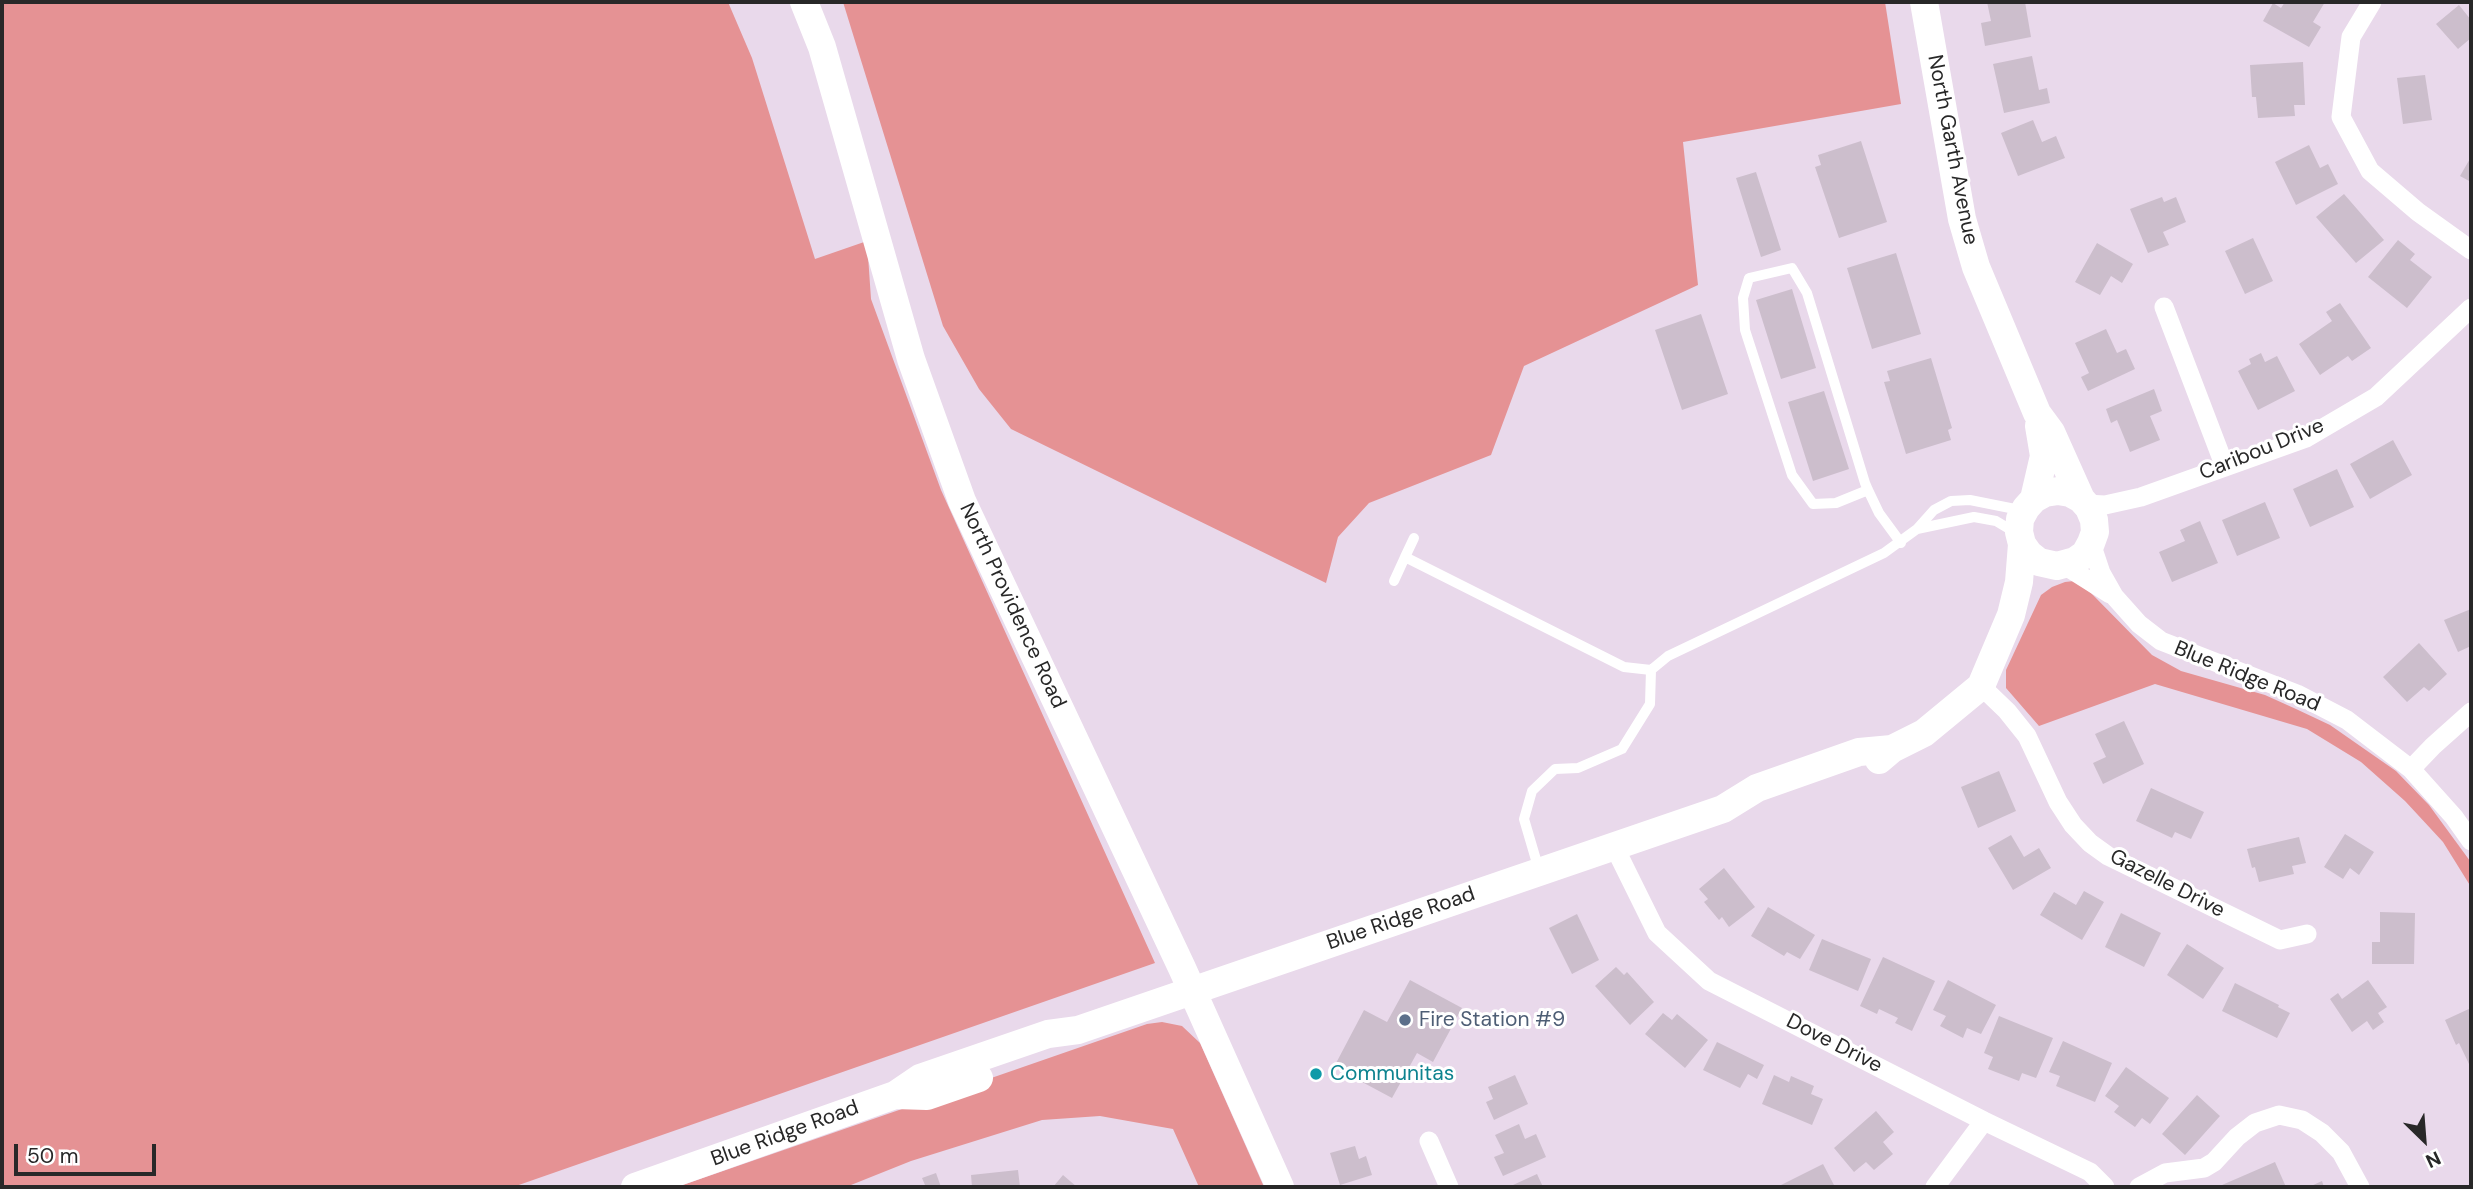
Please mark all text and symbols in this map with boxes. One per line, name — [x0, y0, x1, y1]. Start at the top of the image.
street label: North Garth Avenue — [1921, 53, 1983, 247]
street label: Caribou Drive — [2196, 414, 2328, 486]
street label: North Providence Road — [953, 499, 1071, 713]
street label: Blue Ridge Road — [2170, 636, 2324, 718]
street label: Gazelle Drive — [2105, 844, 2229, 924]
street label: Blue Ridge Road — [1323, 882, 1479, 956]
place label: Fire Station #9 — [1419, 1007, 1565, 1033]
street label: Dove Drive — [1782, 1009, 1886, 1079]
marker: Fire Station #9 — [1397, 1012, 1413, 1028]
place label: Communitas — [1330, 1061, 1454, 1087]
marker: Communitas — [1308, 1066, 1324, 1082]
street label: Blue Ridge Road — [708, 1096, 862, 1172]
north arrow — [2389, 1105, 2459, 1175]
scale bar — [18, 1130, 159, 1174]
text: 50 m — [27, 1142, 78, 1170]
text: N — [2422, 1145, 2445, 1174]

